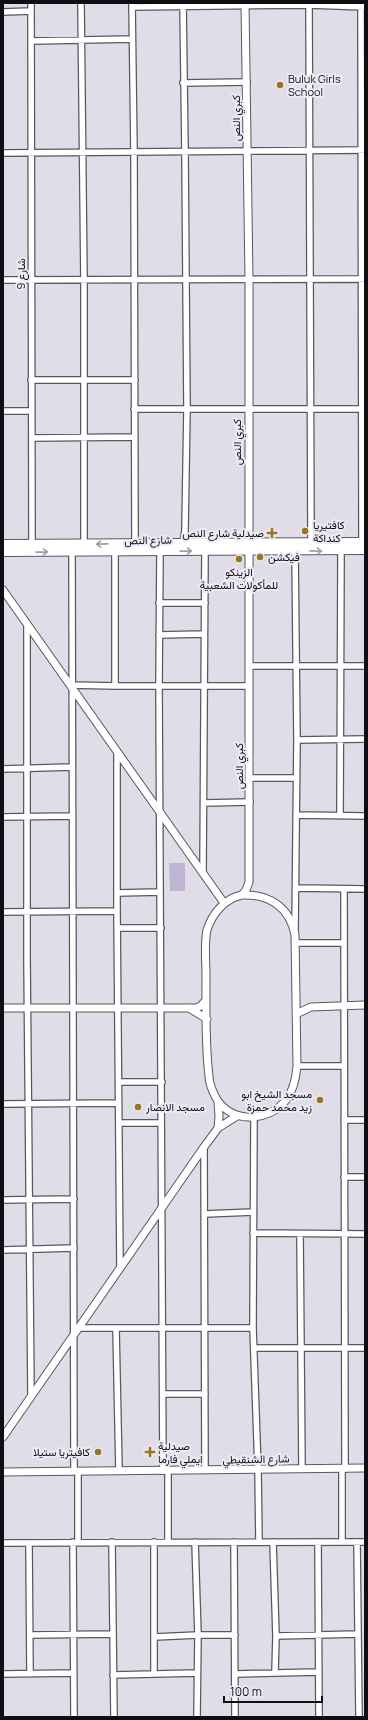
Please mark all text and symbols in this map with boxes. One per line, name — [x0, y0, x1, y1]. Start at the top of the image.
place label: Buluk Girls School — [288, 71, 341, 99]
marker: Buluk Girls School — [275, 80, 285, 90]
street label: كبري النص — [228, 95, 246, 141]
street label: شارع 9 — [13, 258, 29, 290]
street label: كبري النص — [229, 419, 247, 465]
place label: كافتيريا كنداكة — [313, 517, 345, 545]
place label: صيدلية شارع النص — [182, 525, 264, 541]
marker: كافتيريا كنداكة — [300, 526, 310, 536]
marker: صيدلية شارع النص — [267, 528, 277, 538]
street label: شارع النص — [124, 532, 172, 548]
one-way arrow — [96, 540, 109, 548]
one-way arrow — [179, 547, 192, 555]
one-way arrow — [309, 547, 322, 555]
one-way arrow — [35, 548, 48, 556]
place label: فيكشن — [268, 549, 300, 564]
marker: فيكشن — [255, 552, 265, 562]
marker: الزينكو للمأكولات الشعبية — [234, 554, 244, 564]
place label: الزينكو للمأكولات الشعبية — [200, 564, 278, 592]
street label: كبري النص — [231, 743, 249, 789]
place label: مسجد الشيخ ابو زيد محمد حمزة — [241, 1086, 312, 1114]
marker: مسجد الشيخ ابو زيد محمد حمزة — [315, 1095, 325, 1105]
place label: مسجد الانصار — [145, 1099, 205, 1114]
marker: مسجد الانصار — [133, 1102, 143, 1112]
place label: صيدلية ايملي فارما — [158, 1438, 203, 1469]
place label: كافيتريا ستيلا — [33, 1444, 90, 1459]
marker: كافيتريا ستيلا — [93, 1447, 103, 1457]
marker: صيدلية ايملي فارما — [145, 1447, 155, 1457]
street label: شارع الشنقيطي — [222, 1450, 290, 1470]
scale bar — [224, 1678, 322, 1704]
text: 100 m — [230, 1683, 262, 1700]

